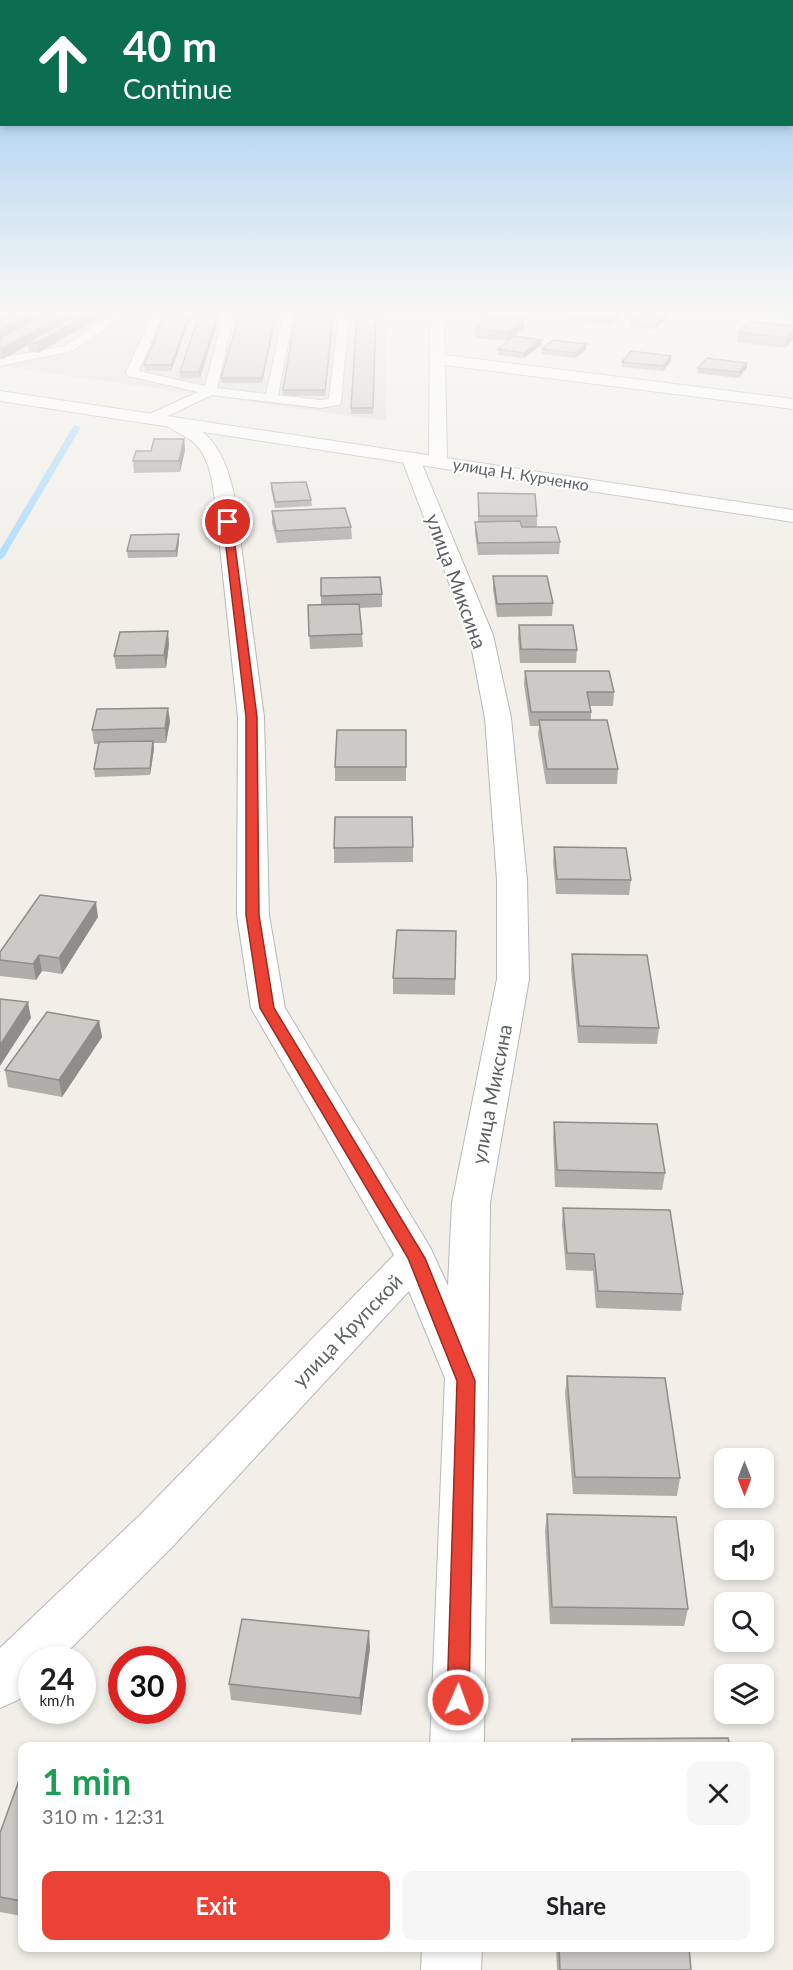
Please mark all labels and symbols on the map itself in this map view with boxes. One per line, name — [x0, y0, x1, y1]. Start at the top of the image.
street label: улица Н. Курченко — [451, 454, 591, 494]
pin — [202, 496, 253, 547]
street label: улица Миксина — [421, 510, 493, 652]
street label: улица Миксина — [466, 1022, 516, 1166]
street label: улица Крупской — [287, 1268, 407, 1392]
north arrow — [714, 1448, 774, 1508]
speed limit sign: 30 — [108, 1646, 186, 1724]
position arrow — [426, 1668, 490, 1732]

